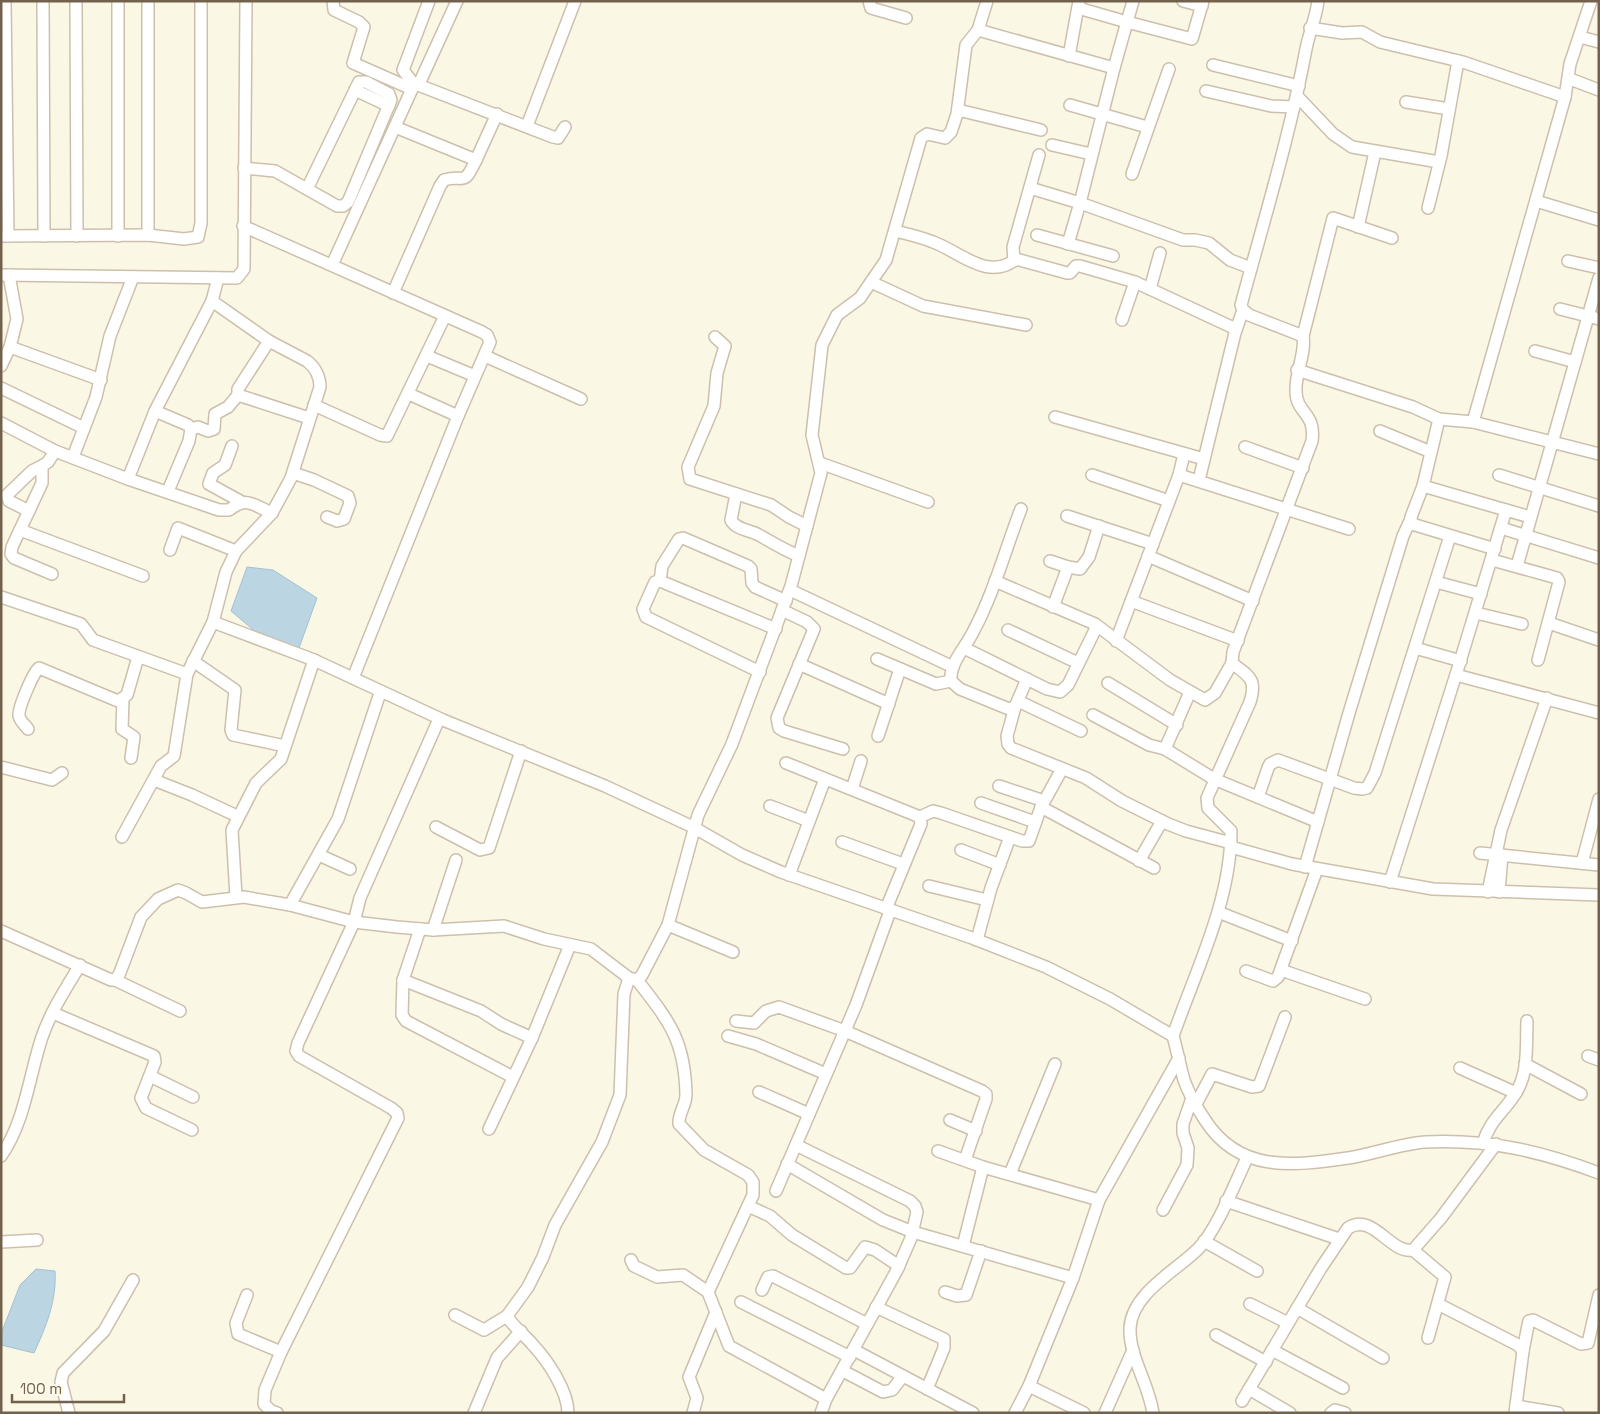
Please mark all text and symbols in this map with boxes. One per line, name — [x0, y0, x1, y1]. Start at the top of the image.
scale bar — [12, 1372, 125, 1404]
text: 100 m — [20, 1379, 62, 1398]

